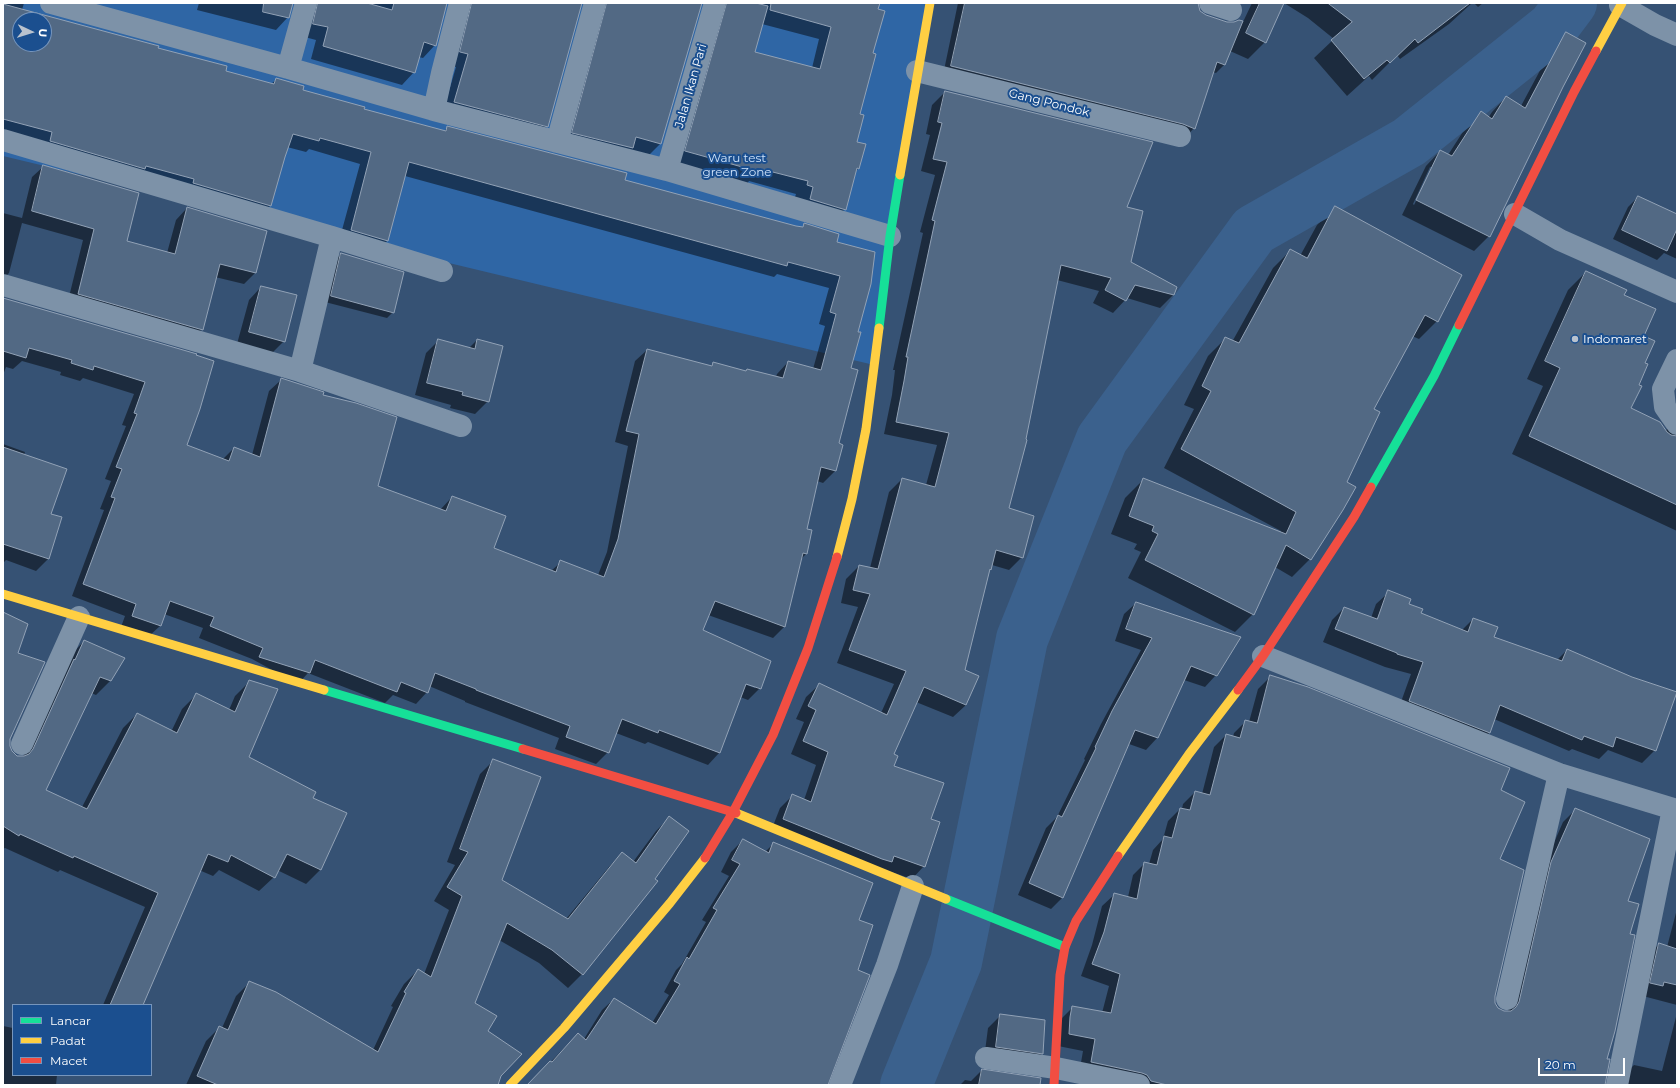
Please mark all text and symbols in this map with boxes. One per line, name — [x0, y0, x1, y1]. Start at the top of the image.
north arrow — [12, 12, 52, 52]
text: U — [36, 28, 50, 38]
street label: Jalan Ikan Pari — [672, 42, 710, 130]
street label: Gang Pondok — [1007, 86, 1091, 120]
park label: Waru test green Zone — [702, 151, 772, 179]
place label: Indomaret — [1583, 332, 1647, 346]
marker: Indomaret — [1570, 334, 1580, 344]
legend — [12, 1004, 152, 1076]
text: Lancar — [50, 1013, 91, 1028]
text: Padat — [50, 1033, 86, 1048]
scale bar — [1540, 1050, 1627, 1076]
text: Macet — [50, 1053, 87, 1068]
text: 20 m — [1545, 1057, 1576, 1072]

